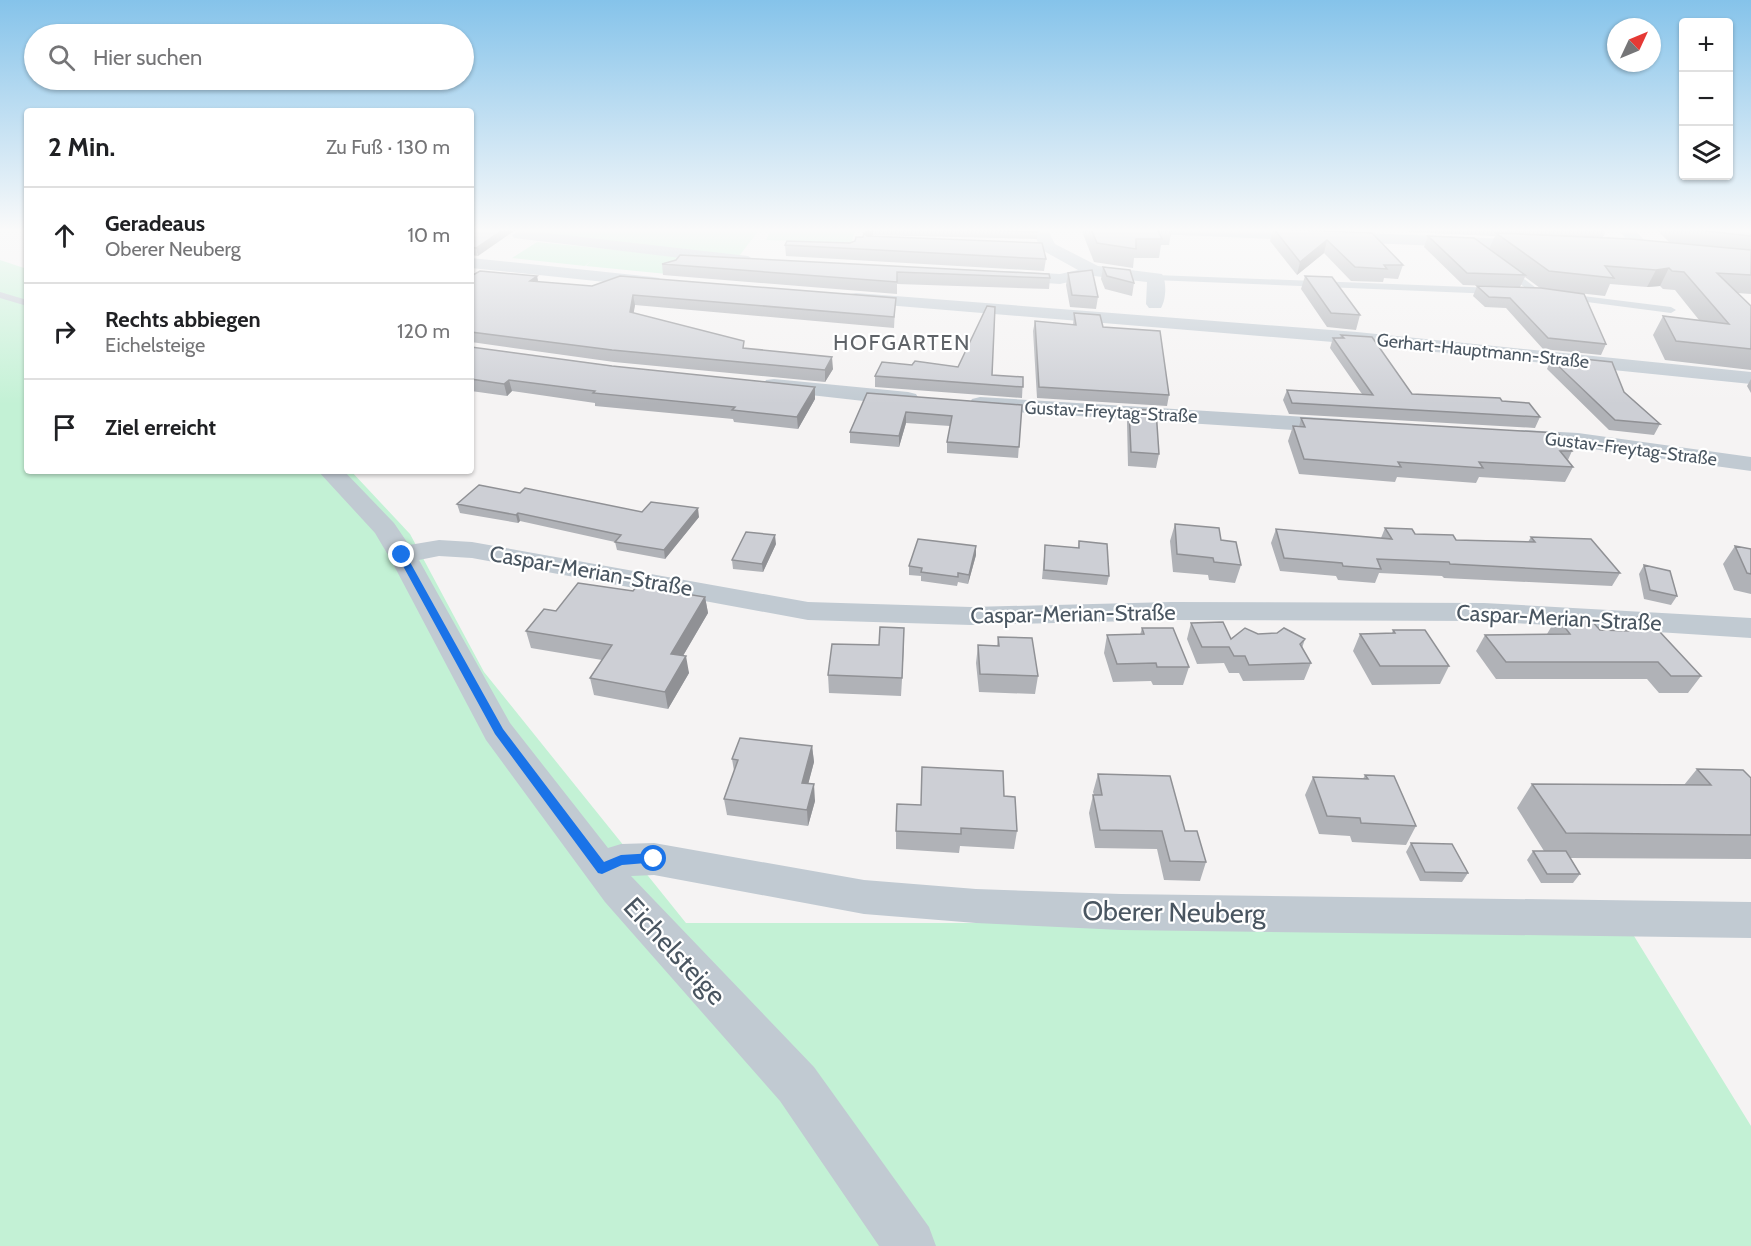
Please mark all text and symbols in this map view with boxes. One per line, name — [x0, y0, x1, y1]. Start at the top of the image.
north arrow — [1607, 18, 1661, 72]
map controls — [1679, 18, 1733, 180]
button: + — [1679, 18, 1733, 72]
search box — [24, 24, 474, 90]
icon: search — [45, 41, 78, 74]
text: Hier suchen — [93, 44, 202, 71]
button: − — [1679, 72, 1733, 126]
button: layers — [1679, 126, 1733, 180]
text: 2 Min. — [48, 131, 115, 163]
text: Zu Fuß · 130 m — [326, 135, 450, 159]
text: Geradeaus — [105, 210, 205, 237]
icon: ahead — [48, 219, 81, 252]
text: 10 m — [407, 223, 450, 247]
text: Oberer Neuberg — [105, 237, 241, 261]
text: Rechts abbiegen — [105, 306, 261, 333]
icon: right — [48, 315, 81, 348]
text: 120 m — [397, 319, 450, 343]
district label: HOFGARTEN — [833, 329, 971, 356]
street label: Gerhart-Hauptmann-Straße — [1376, 329, 1590, 373]
text: Eichelsteige — [105, 333, 205, 357]
street label: Gustav-Freytag-Straße — [1024, 396, 1198, 428]
icon: arrive — [48, 411, 81, 444]
text: Ziel erreicht — [105, 414, 216, 441]
street label: Gustav-Freytag-Straße — [1544, 428, 1718, 470]
street label: Caspar-Merian-Straße — [488, 540, 694, 602]
route end — [388, 541, 414, 567]
street label: Caspar-Merian-Straße — [970, 599, 1176, 629]
street label: Caspar-Merian-Straße — [1456, 599, 1662, 637]
route start — [640, 845, 666, 871]
street label: Eichelsteige — [617, 890, 733, 1012]
street label: Oberer Neuberg — [1082, 894, 1266, 930]

